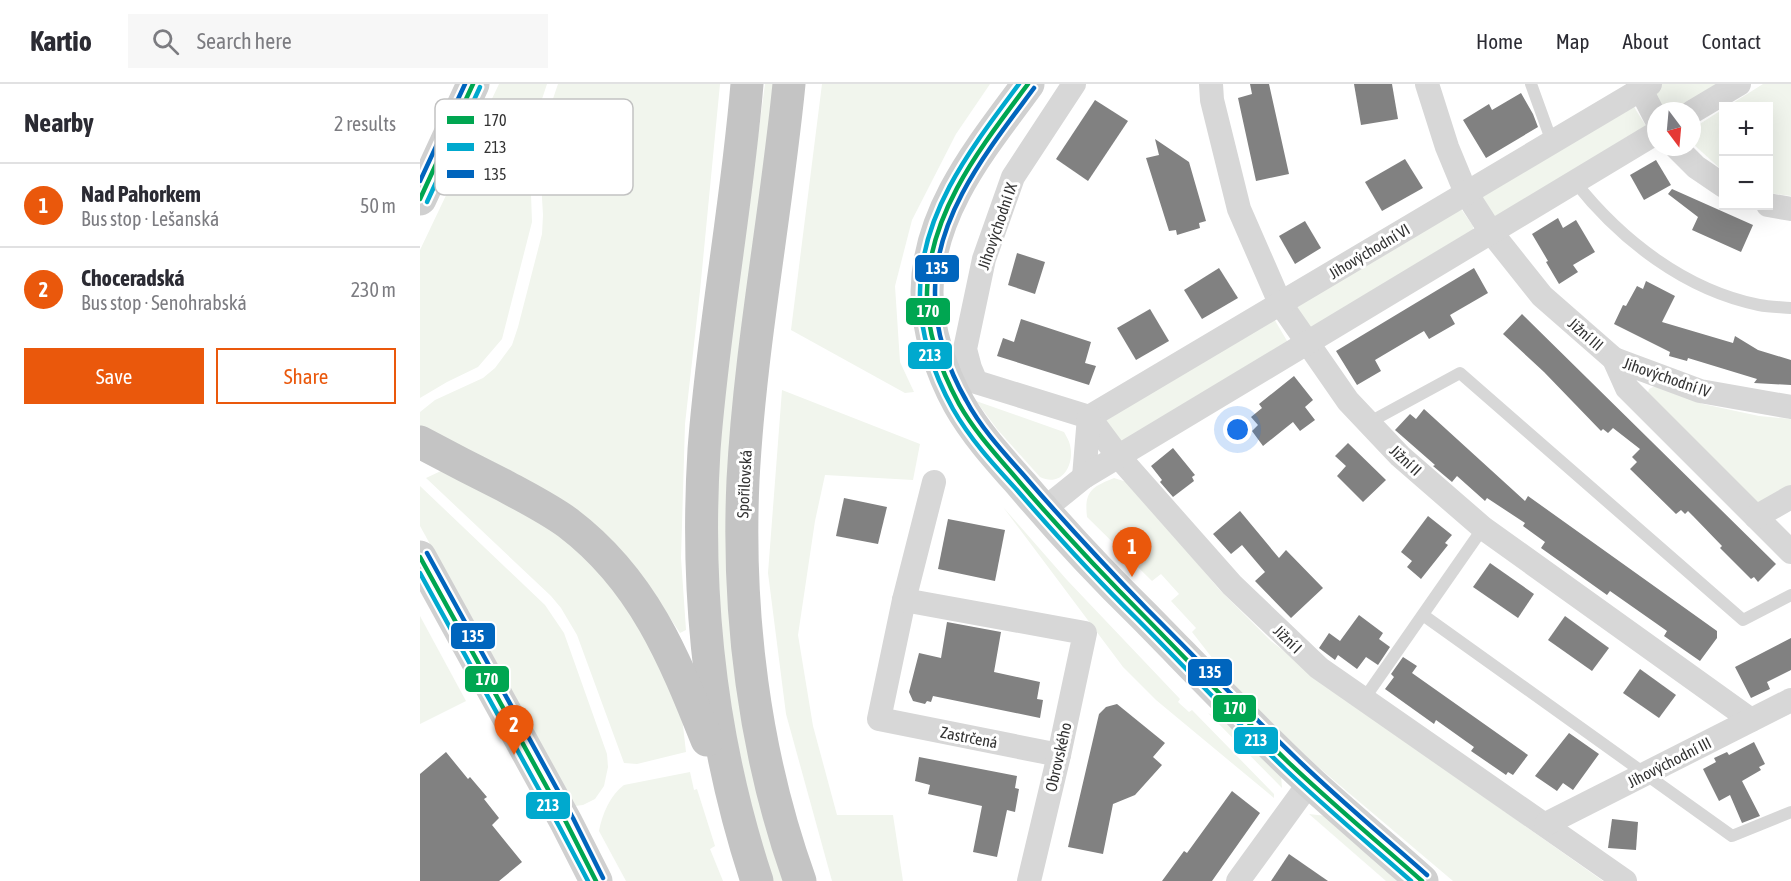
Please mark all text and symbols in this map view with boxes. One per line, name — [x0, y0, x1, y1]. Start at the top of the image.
search box — [128, 14, 548, 68]
text: Kartio — [30, 25, 92, 57]
icon: search — [149, 25, 182, 58]
text: Search here — [197, 28, 292, 54]
text: Home — [1476, 29, 1523, 53]
text: Map — [1556, 29, 1590, 53]
text: About — [1623, 29, 1669, 53]
text: Contact — [1702, 29, 1761, 53]
legend — [435, 99, 633, 195]
north arrow — [1647, 102, 1701, 156]
map controls — [1719, 102, 1773, 210]
button: + — [1719, 102, 1773, 156]
text: Nearby — [24, 108, 94, 138]
text: 170 — [484, 111, 507, 129]
text: 2 results — [334, 112, 396, 135]
text: 213 — [484, 138, 507, 156]
button: − — [1719, 156, 1773, 210]
text: 135 — [484, 165, 507, 183]
street label: Jihovýchodní IX — [974, 179, 1021, 272]
text: Nad Pahorkem — [81, 181, 201, 207]
text: 1 — [39, 194, 48, 217]
text: 50 m — [360, 194, 396, 217]
text: Bus stop · Lešanská — [81, 207, 219, 230]
street label: Jihovýchodní VI — [1325, 220, 1413, 283]
line badge: 135 — [914, 254, 960, 283]
text: 135 — [926, 259, 949, 277]
text: Choceradská — [81, 265, 184, 291]
text: 2 — [39, 278, 48, 301]
text: 230 m — [351, 278, 396, 301]
text: Bus stop · Senohrabská — [81, 291, 247, 314]
line badge: 170 — [905, 297, 951, 326]
text: 170 — [917, 302, 940, 320]
street label: Jižní III — [1565, 314, 1607, 354]
line badge: 213 — [907, 341, 953, 370]
text: 213 — [919, 346, 941, 364]
button: Save — [24, 348, 204, 404]
button: Share — [216, 348, 396, 404]
street label: Jihovýchodní IV — [1621, 354, 1713, 401]
your location — [1223, 415, 1252, 444]
street label: Jižní II — [1387, 441, 1425, 479]
street label: Spořilovská — [733, 449, 756, 519]
pin: 1 — [1112, 528, 1152, 577]
street label: Jižní I — [1270, 621, 1306, 657]
line badge: 135 — [450, 622, 496, 650]
text: 135 — [462, 627, 485, 645]
line badge: 135 — [1187, 658, 1233, 687]
text: 135 — [1199, 663, 1222, 681]
line badge: 170 — [464, 665, 510, 693]
text: 170 — [476, 670, 499, 688]
line badge: 170 — [1212, 694, 1257, 723]
text: 170 — [1224, 699, 1247, 717]
pin: 2 — [494, 706, 533, 755]
street label: Obrovského — [1041, 721, 1075, 793]
street label: Zastrčená — [939, 723, 999, 751]
line badge: 213 — [1233, 726, 1279, 755]
text: 213 — [1245, 731, 1267, 749]
street label: Jihovýchodní III — [1624, 733, 1714, 792]
line badge: 213 — [525, 791, 571, 820]
text: 213 — [537, 796, 559, 814]

